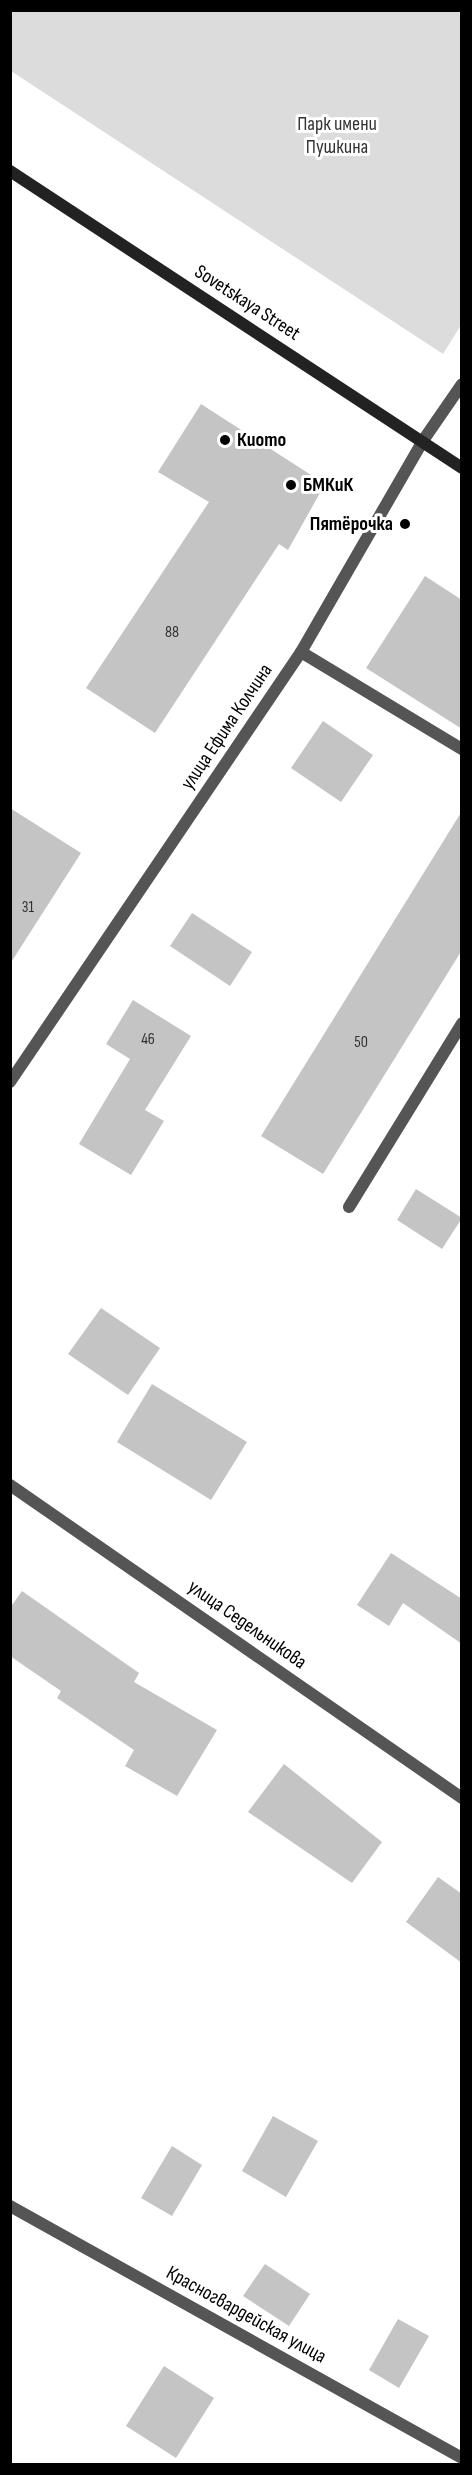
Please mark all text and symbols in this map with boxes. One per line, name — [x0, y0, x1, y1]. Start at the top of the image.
park label: Парк имени Пушкина — [297, 112, 377, 159]
street label: Sovetskaya Street — [190, 260, 304, 346]
place label: Киото — [237, 428, 286, 452]
marker: Киото — [218, 433, 232, 447]
place label: БМКиК — [303, 473, 353, 497]
marker: БМКиК — [284, 478, 298, 492]
place label: Пятёрочка — [310, 512, 393, 536]
marker: Пятёрочка — [398, 517, 412, 531]
house number: 88 — [165, 623, 179, 643]
street label: улица Ефима Колчина — [176, 660, 278, 794]
house number: 31 — [22, 898, 34, 918]
house number: 46 — [141, 1030, 155, 1050]
house number: 50 — [354, 1033, 368, 1053]
street label: улица Седельникова — [183, 1575, 311, 1675]
street label: Красногвардейская улица — [162, 2261, 330, 2369]

